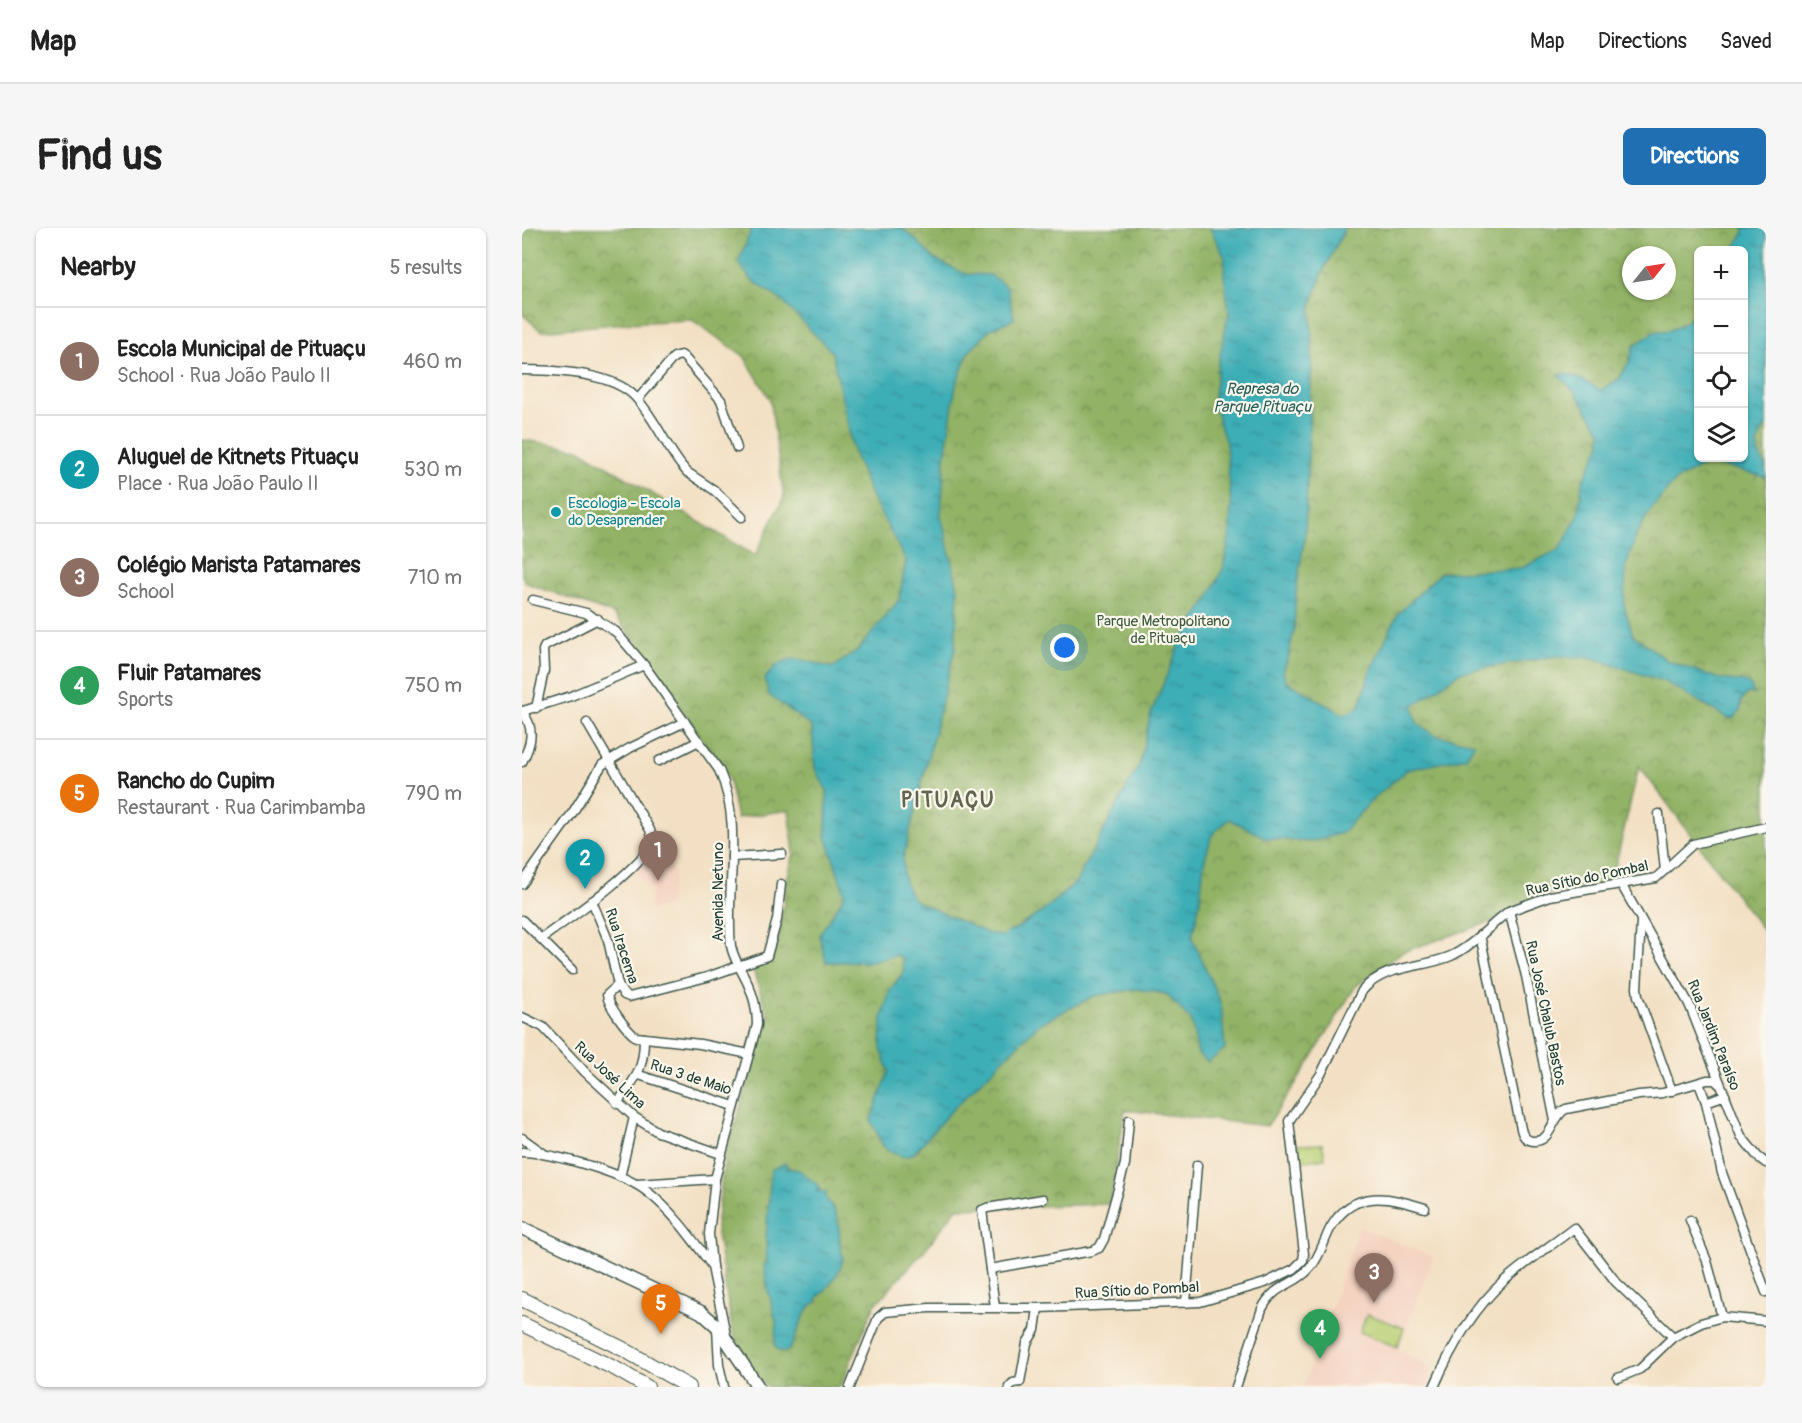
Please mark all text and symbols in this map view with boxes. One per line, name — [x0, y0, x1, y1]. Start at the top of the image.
text: Map — [30, 24, 76, 59]
text: Map — [1530, 28, 1565, 55]
text: Directions — [1598, 28, 1687, 55]
text: Saved — [1720, 28, 1772, 55]
button: Directions — [1623, 128, 1766, 185]
text: Find us — [36, 130, 162, 182]
north arrow — [1622, 246, 1676, 300]
map controls — [1694, 246, 1748, 462]
button: + — [1694, 246, 1748, 300]
text: Nearby — [60, 251, 136, 283]
text: 5 results — [390, 255, 462, 280]
button: − — [1694, 300, 1748, 354]
text: Escola Municipal de Pituaçu — [117, 335, 366, 363]
text: 1 — [76, 349, 83, 374]
text: 460 m — [403, 349, 462, 374]
button: locate — [1694, 354, 1748, 408]
text: School · Rua João Paulo II — [117, 363, 331, 388]
water label: Represa do Parque Pituaçu — [1213, 379, 1312, 417]
button: layers — [1694, 408, 1748, 462]
text: Aluguel de Kitnets Pituaçu — [117, 443, 359, 471]
text: 2 — [74, 457, 85, 482]
text: 530 m — [404, 457, 462, 482]
text: Place · Rua João Paulo II — [117, 471, 319, 496]
place label: Escologia - Escola do Desaprender — [568, 494, 681, 530]
marker: Escologia - Escola do Desaprender — [549, 505, 563, 519]
text: Colégio Marista Patamares — [117, 551, 360, 579]
text: 3 — [74, 565, 85, 590]
text: 710 m — [408, 565, 462, 590]
text: School — [117, 579, 174, 604]
park label: Parque Metropolitano de Pituaçu — [1096, 612, 1230, 648]
your location — [1050, 633, 1079, 662]
text: Fluir Patamares — [117, 659, 261, 687]
text: 4 — [74, 673, 85, 698]
text: 750 m — [405, 673, 462, 698]
text: Sports — [117, 687, 173, 712]
text: Rancho do Cupim — [117, 767, 275, 795]
text: 5 — [74, 781, 85, 806]
text: 790 m — [405, 781, 462, 806]
district label: PITUAÇU — [901, 787, 995, 814]
text: Restaurant · Rua Carimbamba — [117, 795, 365, 820]
pin: 1 — [638, 832, 678, 881]
pin: 2 — [566, 840, 604, 889]
street label: Avenida Netuno — [709, 842, 728, 942]
street label: Rua Sítio do Pombal — [1524, 856, 1650, 901]
street label: Rua Iracema — [600, 906, 643, 986]
street label: Rua José Chalub Bastos — [1521, 939, 1570, 1088]
street label: Rua Jardim Paraíso — [1683, 977, 1744, 1093]
street label: Rua José Lima — [570, 1037, 649, 1113]
street label: Rua 3 de Maio — [648, 1055, 734, 1100]
pin: 3 — [1354, 1254, 1394, 1303]
street label: Rua Sítio do Pombal — [1074, 1278, 1200, 1303]
pin: 5 — [642, 1284, 680, 1334]
pin: 4 — [1300, 1310, 1340, 1359]

